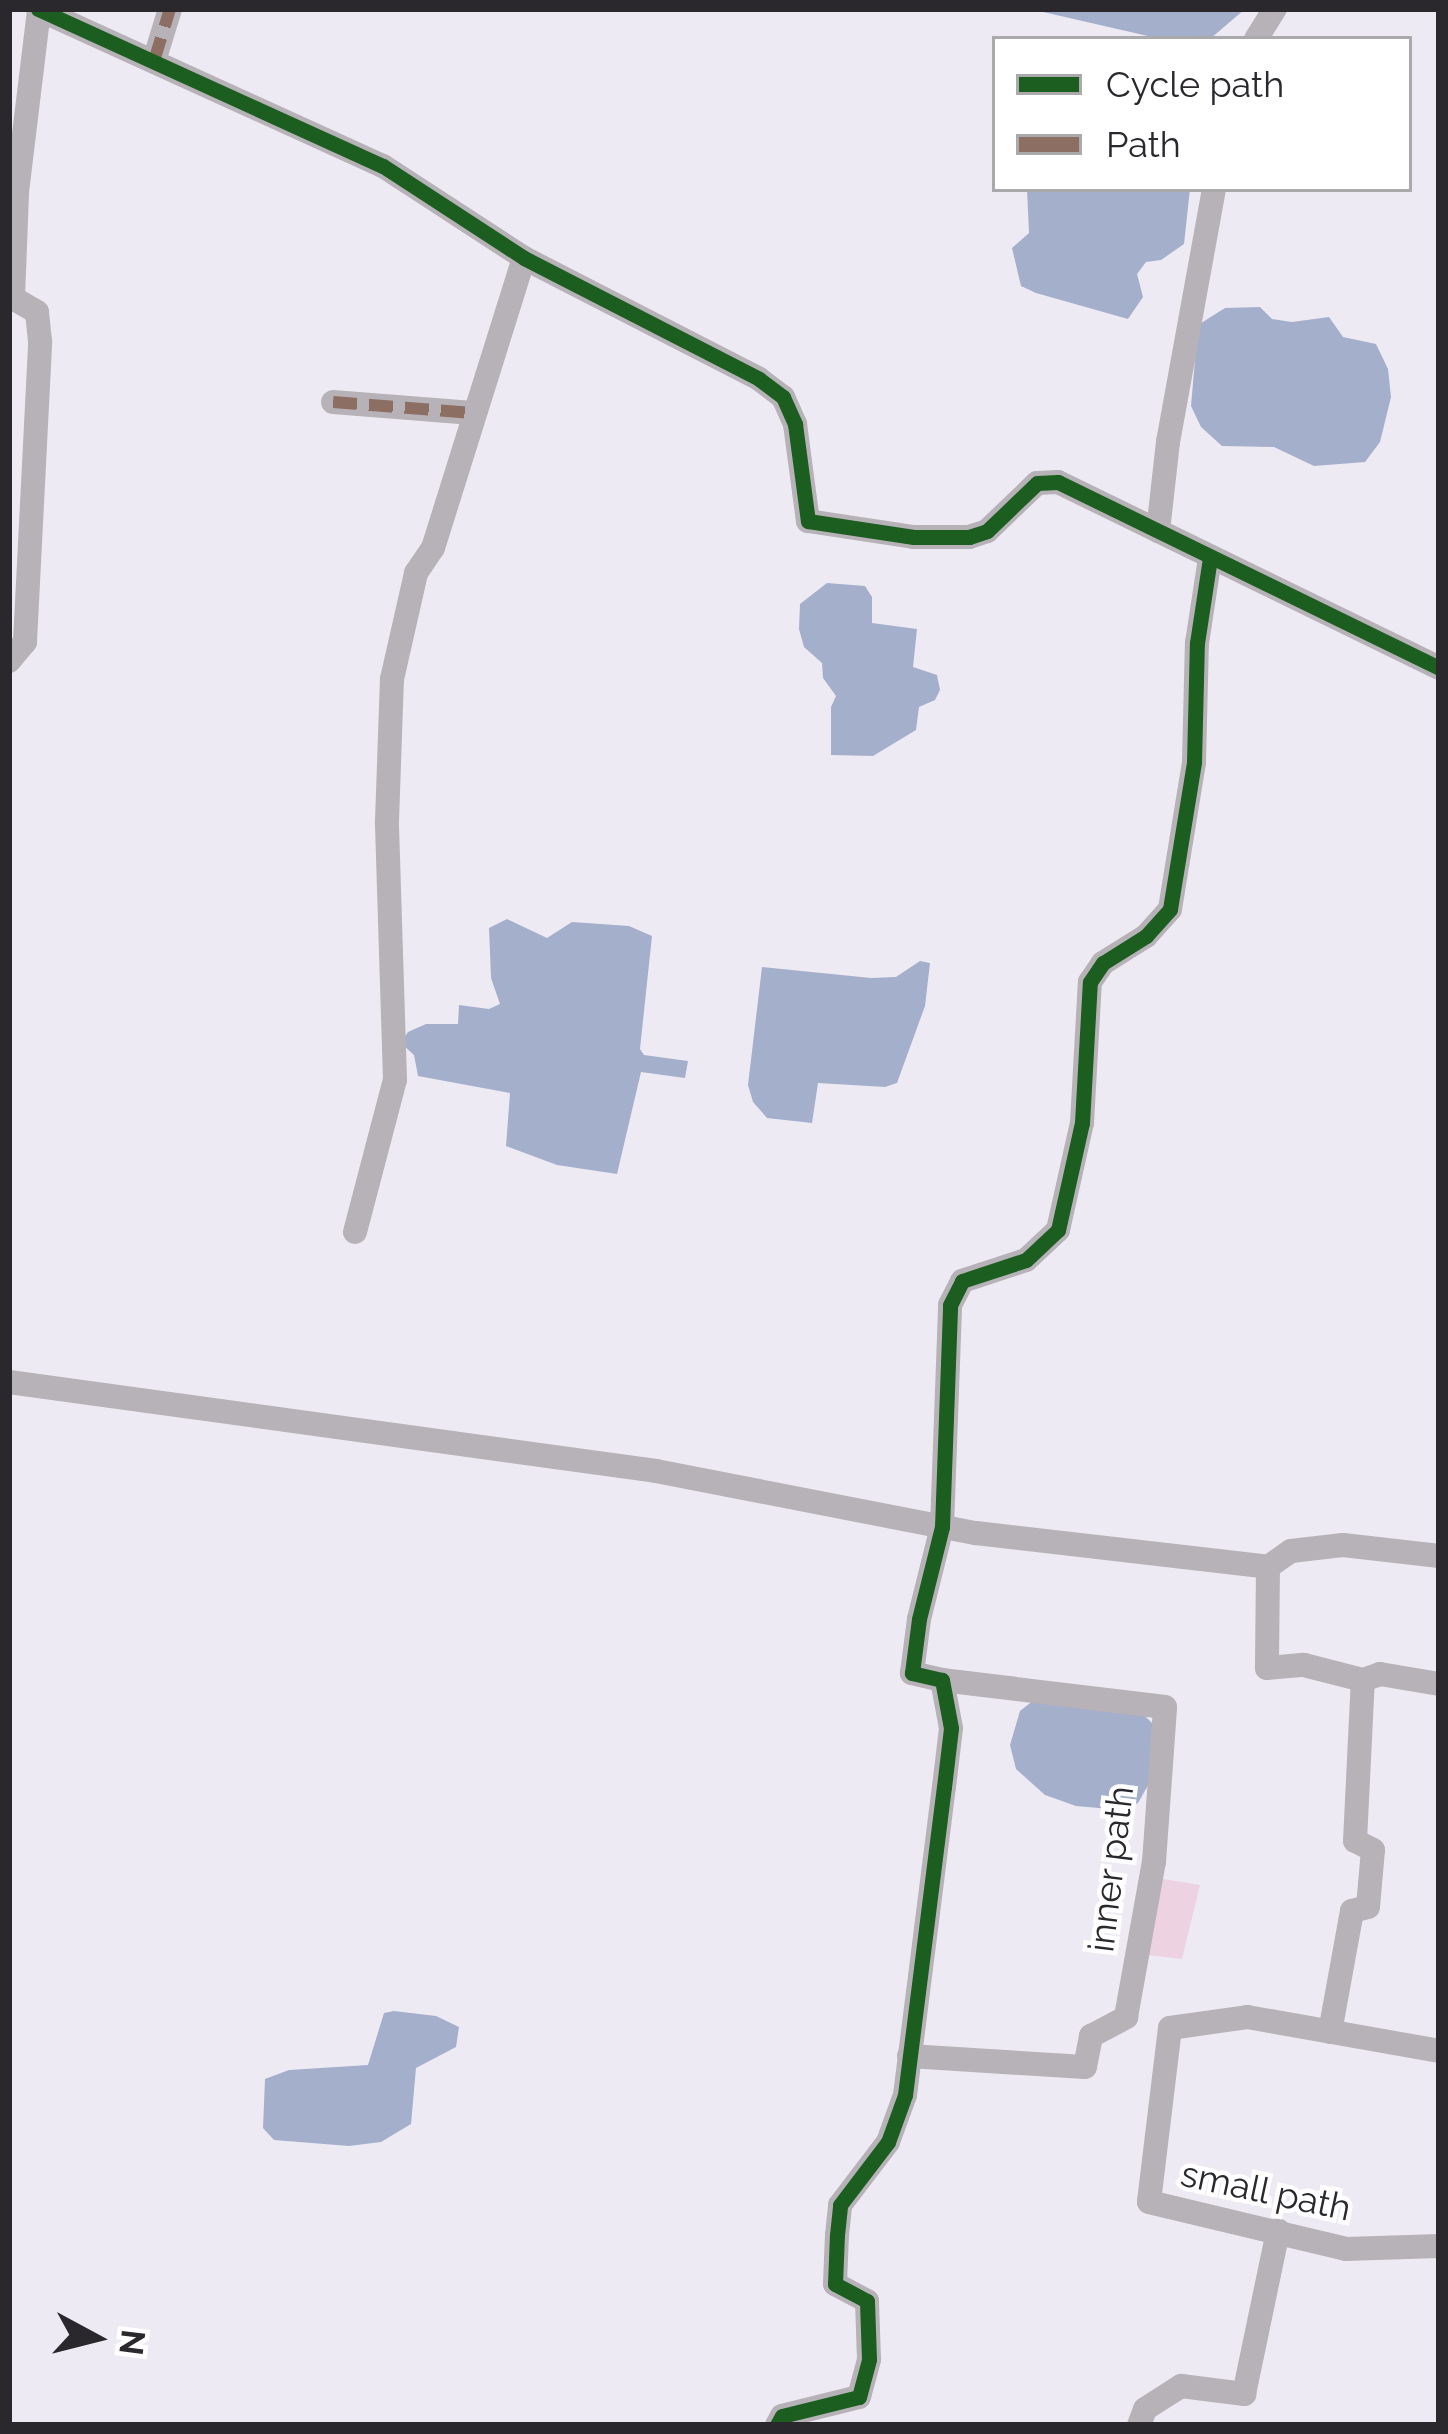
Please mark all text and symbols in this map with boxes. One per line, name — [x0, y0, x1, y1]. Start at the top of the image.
legend — [992, 36, 1412, 192]
text: Cycle path — [1106, 63, 1284, 105]
text: Path — [1106, 123, 1181, 165]
street label: inner path — [1079, 1783, 1143, 1955]
street label: small path — [1177, 2152, 1355, 2230]
north arrow — [36, 2278, 156, 2398]
text: N — [111, 2328, 153, 2357]

